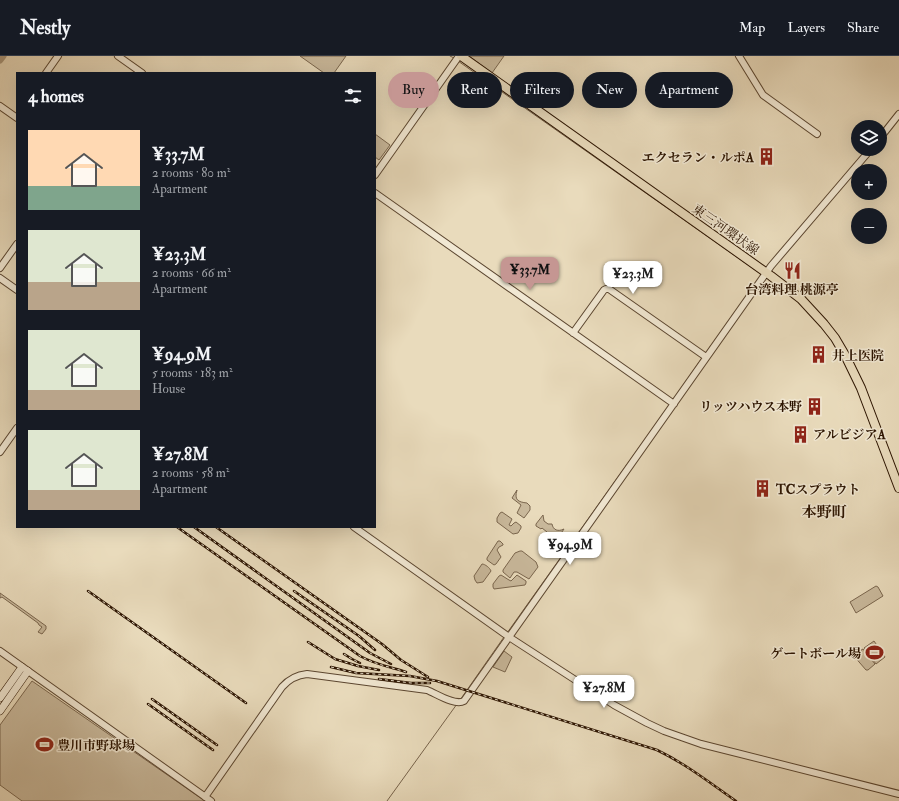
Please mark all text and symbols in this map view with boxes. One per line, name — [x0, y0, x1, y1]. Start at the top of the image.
text: Nestly — [20, 16, 70, 40]
text: Map — [739, 19, 765, 36]
text: Layers — [787, 19, 825, 36]
text: Share — [847, 19, 879, 36]
chip: Buy — [388, 72, 439, 108]
chip: Rent — [447, 72, 502, 108]
chip: Filters — [510, 72, 574, 108]
chip: New — [582, 72, 637, 108]
chip: Apartment — [645, 72, 733, 108]
icon: filters — [342, 85, 364, 107]
text: 4 homes — [28, 86, 84, 107]
map controls — [851, 120, 887, 244]
button: layers — [851, 120, 887, 156]
text: ¥33.7M — [152, 144, 205, 165]
icon: home — [60, 146, 108, 194]
building icon: エクセラン・ルポA — [757, 147, 777, 167]
place label: エクセラン・ルポA — [642, 150, 755, 166]
button: + — [851, 164, 887, 200]
text: 2 rooms · 80 m² — [152, 165, 230, 181]
text: Apartment — [152, 181, 208, 197]
street label: 東三河環状線 — [689, 201, 762, 259]
button: − — [851, 208, 887, 244]
text: ¥23.3M — [152, 244, 206, 265]
icon: home — [60, 246, 108, 294]
pin: ¥33.7M — [497, 257, 563, 291]
restaurant icon: 台湾料理 桃源亭 — [782, 260, 802, 280]
pin: ¥23.3M — [600, 261, 666, 295]
text: ¥33.7M — [510, 262, 550, 278]
text: 2 rooms · 66 m² — [152, 265, 231, 281]
text: ¥23.3M — [612, 266, 654, 282]
text: Apartment — [152, 281, 208, 297]
place label: 台湾料理 桃源亭 — [745, 282, 839, 298]
text: ¥94.9M — [152, 344, 211, 365]
building icon: 井上医院 — [809, 345, 829, 365]
icon: home — [60, 346, 108, 394]
place label: 井上医院 — [832, 348, 884, 364]
text: 5 rooms · 183 m² — [152, 365, 233, 381]
text: House — [152, 381, 185, 397]
building icon: リッツハウス本野 — [805, 396, 825, 416]
place label: リッツハウス本野 — [699, 399, 802, 415]
building icon: アルビジアA — [790, 424, 810, 444]
place label: アルビジアA — [813, 427, 886, 443]
text: ¥27.8M — [152, 444, 209, 465]
icon: home — [60, 446, 108, 494]
text: 2 rooms · 58 m² — [152, 465, 230, 481]
building icon: TCスプラウト — [753, 479, 773, 499]
text: Apartment — [152, 481, 208, 497]
place label: TCスプラウト — [775, 482, 860, 498]
district label: 本野町 — [801, 503, 847, 522]
pin: ¥94.9M — [537, 532, 603, 566]
text: ¥94.9M — [547, 537, 593, 553]
sports icon: ゲートボール場 — [864, 643, 884, 663]
place label: ゲートボール場 — [770, 646, 861, 662]
pin: ¥27.8M — [571, 675, 637, 709]
text: ¥27.8M — [582, 680, 626, 696]
sports icon: 豊川市野球場 — [34, 735, 54, 755]
place label: 豊川市野球場 — [57, 738, 135, 754]

